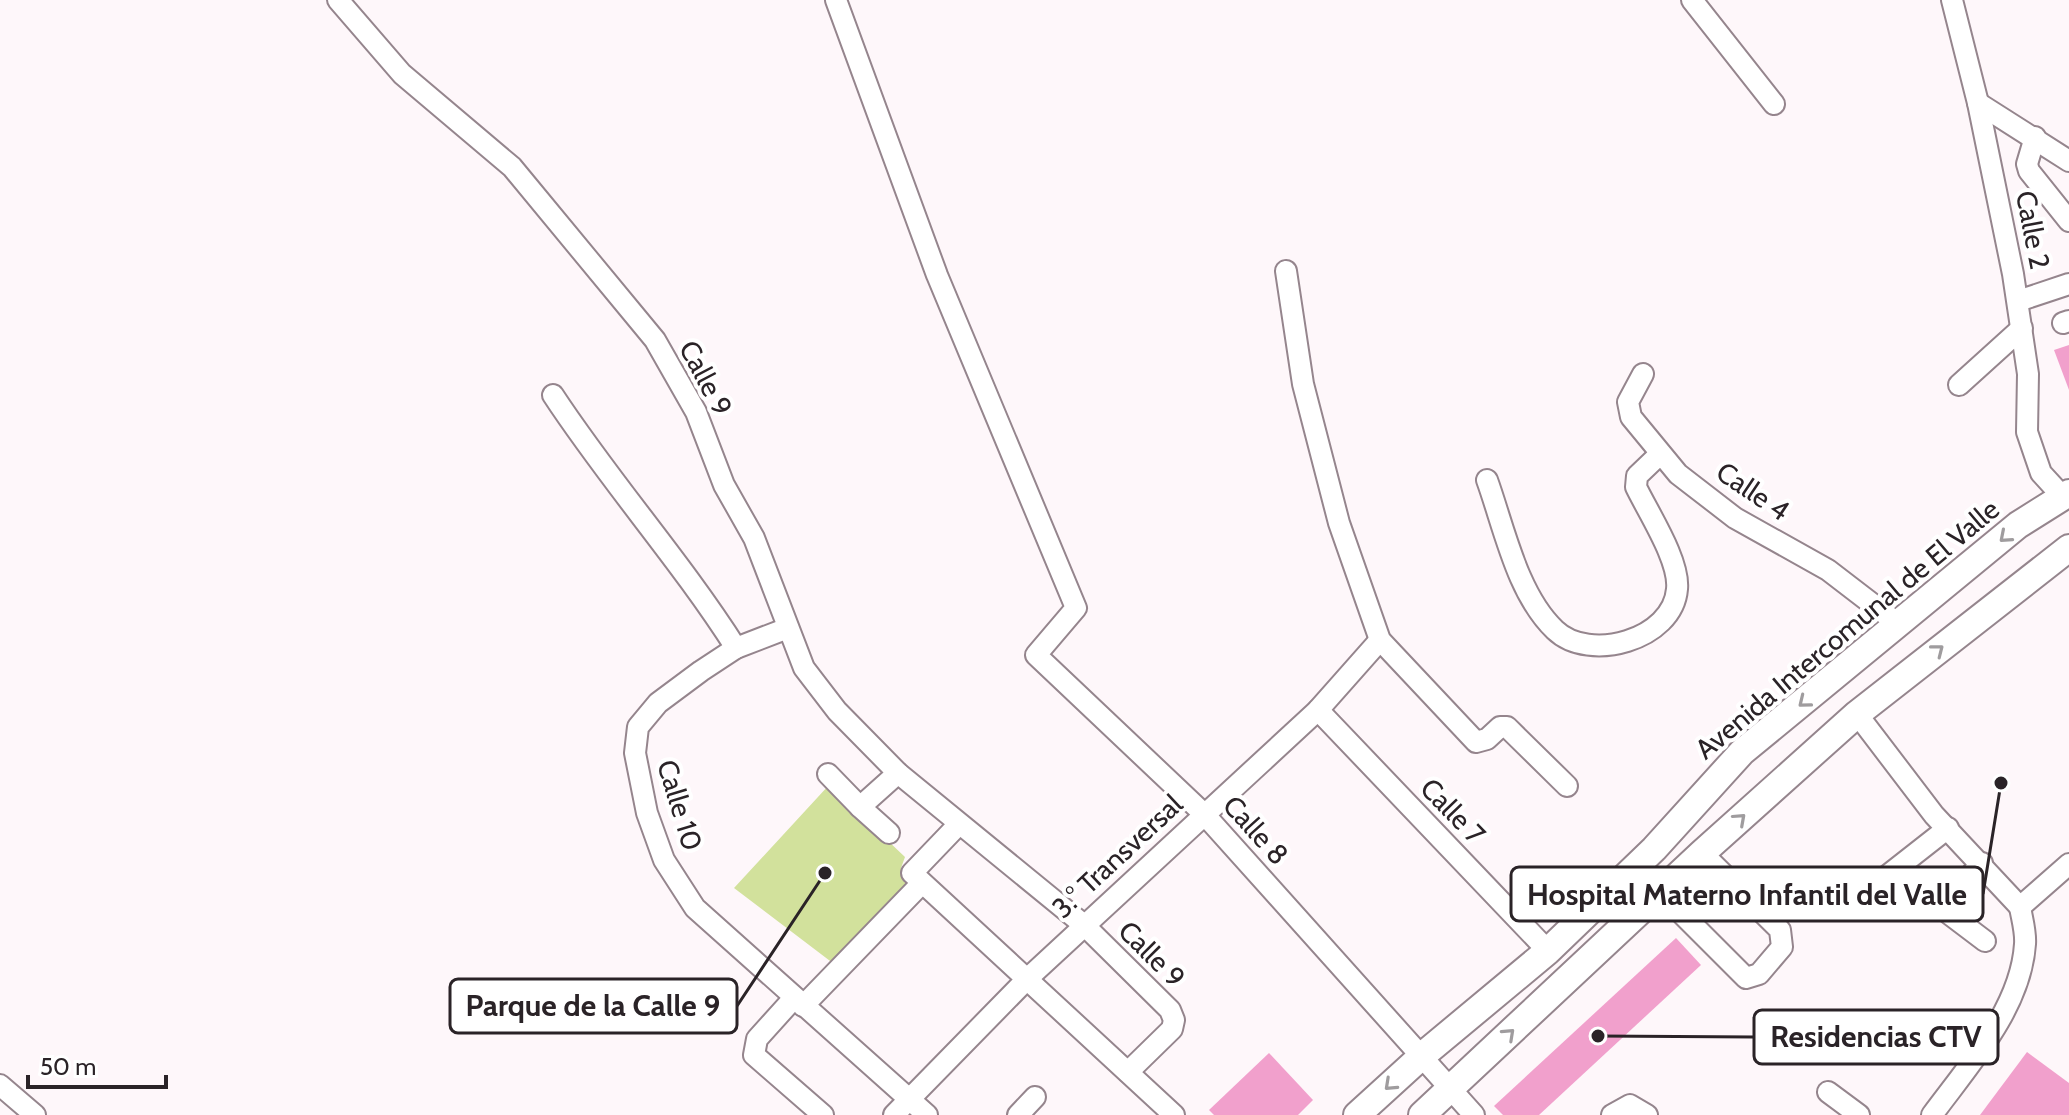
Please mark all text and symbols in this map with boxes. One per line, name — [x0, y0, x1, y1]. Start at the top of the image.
street label: Calle 2 — [2009, 188, 2057, 272]
street label: Calle 9 — [672, 335, 740, 421]
street label: Calle 4 — [1710, 454, 1796, 528]
street label: Avenida Intercomunal de El Valle — [1688, 492, 2006, 766]
one-way arrow — [1999, 527, 2014, 541]
one-way arrow — [1929, 645, 1943, 660]
one-way arrow — [1799, 692, 1813, 707]
street label: Calle 10 — [650, 756, 710, 854]
street label: Calle 7 — [1414, 771, 1492, 851]
street label: 3.° Transversal — [1045, 787, 1189, 925]
street label: Calle 8 — [1216, 788, 1296, 872]
one-way arrow — [1731, 813, 1745, 828]
callout: Hospital Materno Infantil del Valle — [1511, 867, 1983, 921]
text: Hospital Materno Infantil del Valle — [1527, 876, 1967, 913]
street label: Calle 9 — [1112, 914, 1192, 994]
callout: Parque de la Calle 9 — [450, 979, 737, 1033]
text: Parque de la Calle 9 — [466, 987, 720, 1024]
callout: Residencias CTV — [1754, 1010, 1998, 1064]
text: Residencias CTV — [1770, 1018, 1982, 1055]
one-way arrow — [1500, 1029, 1514, 1044]
scale bar — [28, 1039, 166, 1089]
text: 50 m — [40, 1052, 96, 1081]
one-way arrow — [1385, 1075, 1399, 1090]

